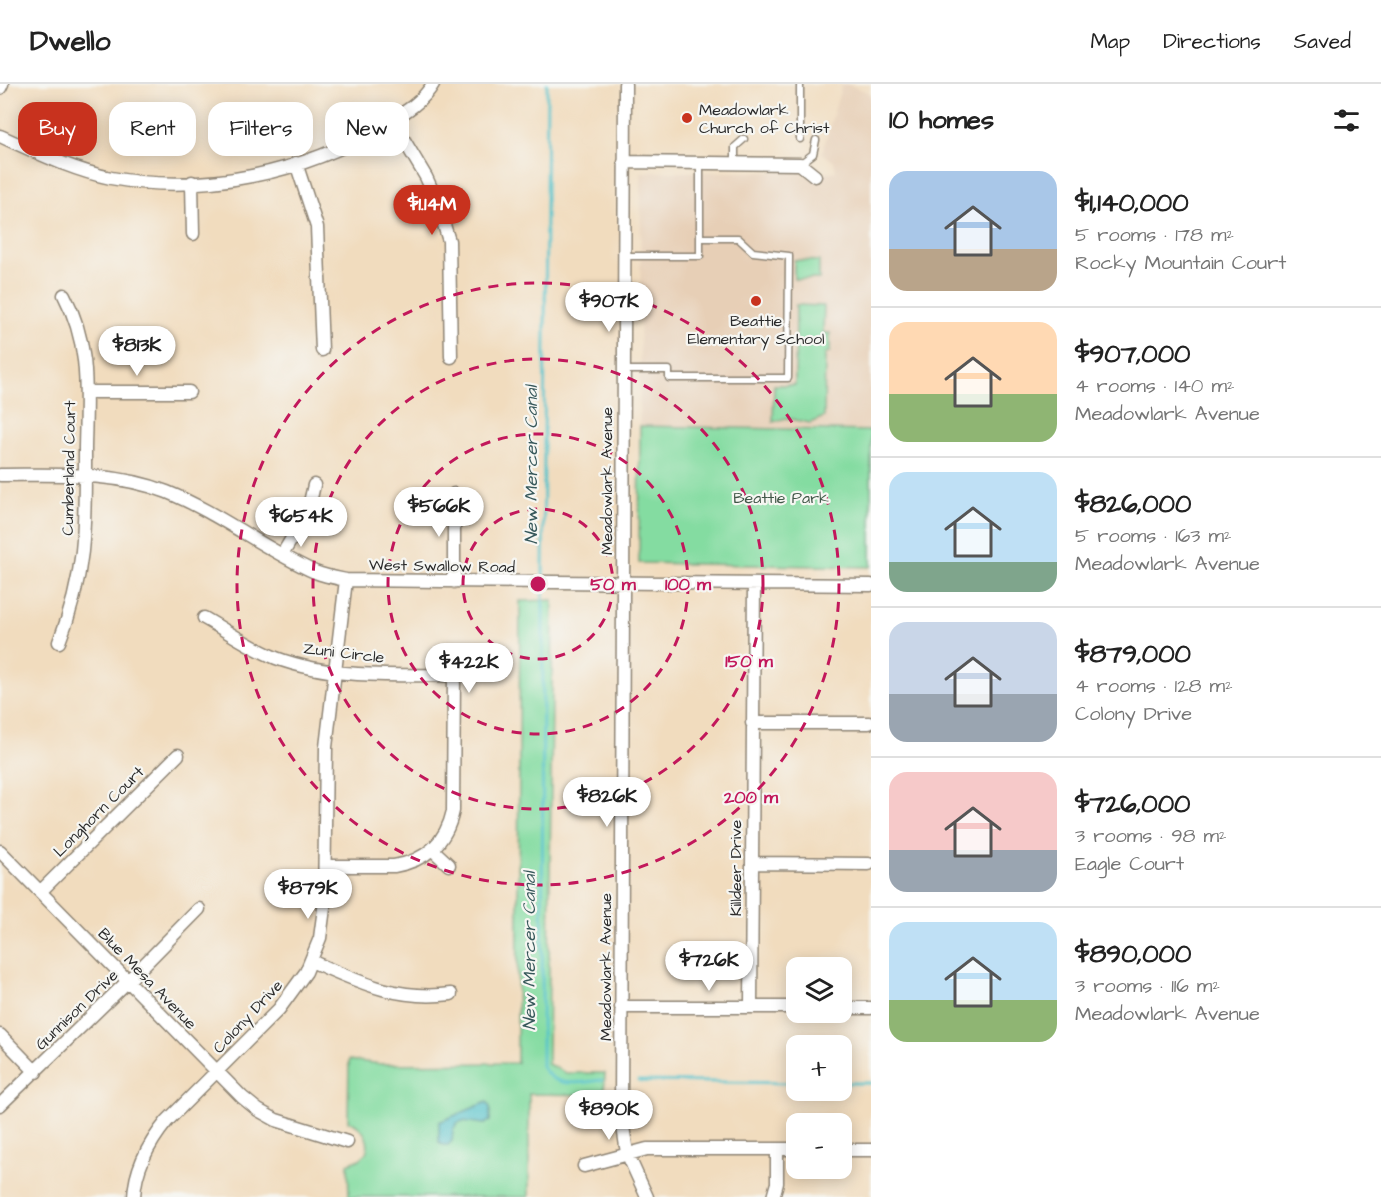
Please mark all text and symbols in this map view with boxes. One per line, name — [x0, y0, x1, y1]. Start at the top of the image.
text: Dwello — [30, 22, 111, 61]
text: Map — [1090, 27, 1130, 56]
text: Directions — [1163, 27, 1261, 56]
text: Saved — [1294, 27, 1351, 56]
place label: Meadowlark Church of Christ — [699, 99, 830, 139]
chip: Buy — [18, 102, 97, 156]
chip: Rent — [109, 102, 196, 156]
chip: Filters — [208, 102, 313, 156]
chip: New — [325, 102, 409, 156]
text: 10 homes — [889, 102, 994, 138]
icon: filters — [1330, 104, 1363, 137]
marker: Meadowlark Church of Christ — [680, 111, 694, 125]
pin: $1.14M — [383, 185, 481, 236]
text: $1,140,000 — [1075, 185, 1189, 221]
text: $1.14M — [407, 190, 457, 218]
icon: home — [937, 195, 1009, 267]
text: 5 rooms · 178 m² — [1075, 221, 1234, 249]
text: Rocky Mountain Court — [1075, 249, 1286, 277]
pin: $907K — [567, 282, 651, 333]
text: $907K — [579, 287, 639, 315]
marker: Beattie Elementary School — [749, 294, 763, 308]
place label: Beattie Elementary School — [687, 310, 825, 351]
pin: $813K — [95, 326, 179, 377]
text: $813K — [113, 331, 161, 359]
text: $907,000 — [1075, 336, 1191, 372]
icon: home — [937, 346, 1009, 418]
text: 4 rooms · 140 m² — [1075, 372, 1234, 400]
water label: New Mercer Canal — [519, 384, 544, 544]
street label: Cumberland Court — [57, 400, 81, 536]
text: Meadowlark Avenue — [1075, 400, 1260, 428]
street label: Meadowlark Avenue — [596, 407, 618, 555]
text: $826,000 — [1075, 486, 1191, 522]
pin: $566K — [397, 487, 481, 538]
park label: Beattie Park — [733, 487, 829, 509]
text: $566K — [408, 492, 470, 520]
icon: home — [937, 496, 1009, 568]
pin: $654K — [259, 497, 343, 548]
text: $654K — [269, 502, 333, 530]
text: 5 rooms · 163 m² — [1075, 522, 1231, 550]
text: Meadowlark Avenue — [1075, 550, 1260, 578]
street label: West Swallow Road — [369, 554, 515, 578]
text: 50 m — [590, 572, 637, 597]
text: 100 m — [665, 572, 712, 597]
centre of rings — [528, 574, 548, 594]
text: $879,000 — [1075, 636, 1191, 672]
street label: Zuni Circle — [302, 637, 386, 669]
pin: $422K — [427, 643, 511, 694]
icon: home — [937, 646, 1009, 718]
text: $422K — [439, 648, 499, 676]
text: 150 m — [725, 649, 774, 674]
text: 4 rooms · 128 m² — [1075, 672, 1233, 700]
text: Colony Drive — [1075, 700, 1192, 728]
street label: Longhorn Court — [48, 761, 150, 863]
pin: $826K — [565, 777, 649, 828]
text: $826K — [577, 782, 637, 810]
text: 200 m — [723, 785, 779, 810]
text: $726,000 — [1075, 786, 1190, 822]
icon: home — [937, 796, 1009, 868]
street label: Killdeer Drive — [725, 819, 747, 916]
text: 3 rooms · 98 m² — [1075, 822, 1227, 850]
text: Eagle Court — [1075, 850, 1184, 878]
pin: $879K — [266, 869, 350, 920]
water label: New Mercer Canal — [517, 870, 542, 1030]
text: $879K — [278, 874, 338, 902]
street label: Meadowlark Avenue — [595, 893, 617, 1041]
street label: Blue Mesa Avenue — [93, 923, 202, 1035]
text: $890,000 — [1075, 936, 1191, 972]
pin: $726K — [667, 941, 751, 992]
text: $726K — [679, 946, 739, 974]
icon: home — [937, 946, 1009, 1018]
map controls — [786, 957, 852, 1179]
button: layers — [786, 957, 852, 1023]
street label: Gunnison Drive — [30, 964, 123, 1055]
text: 3 rooms · 116 m² — [1075, 972, 1220, 1000]
street label: Colony Drive — [208, 975, 289, 1059]
text: Meadowlark Avenue — [1075, 1000, 1260, 1028]
button: + — [786, 1035, 852, 1101]
pin: $890K — [567, 1090, 651, 1141]
text: $890K — [579, 1095, 639, 1123]
button: − — [786, 1113, 852, 1179]

